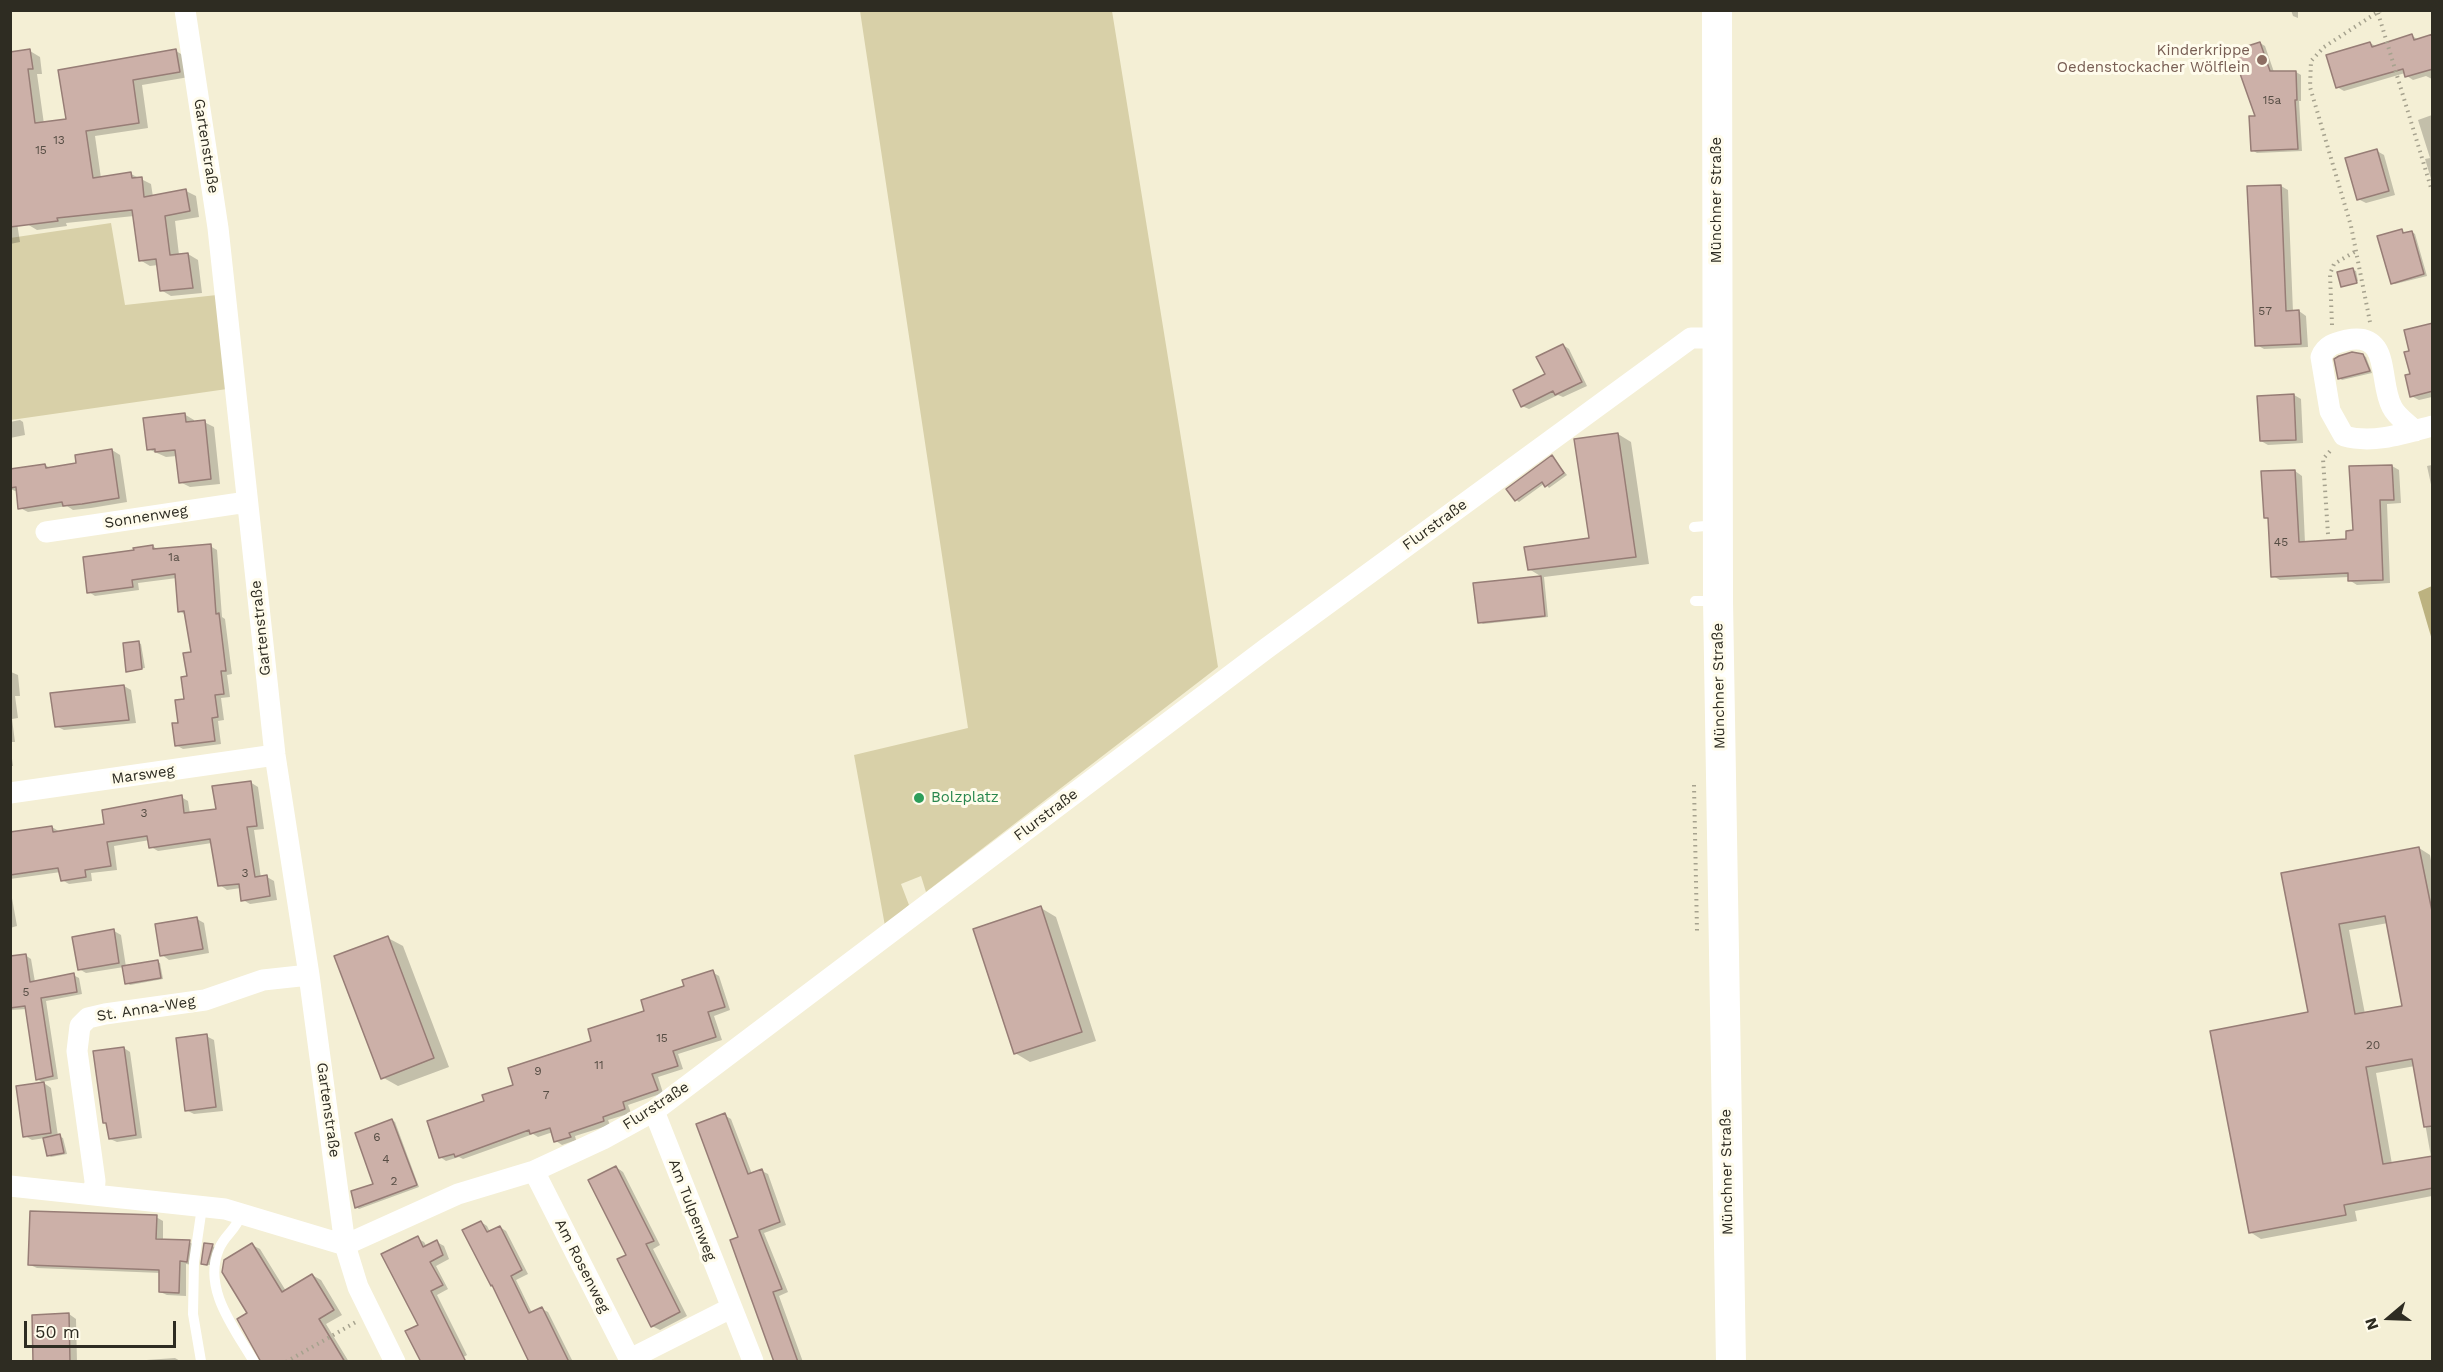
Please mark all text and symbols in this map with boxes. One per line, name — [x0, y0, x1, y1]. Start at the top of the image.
place label: Kinderkrippe Oedenstockacher Wölflein — [2057, 42, 2250, 77]
marker: Kinderkrippe Oedenstockacher Wölflein — [2255, 53, 2269, 67]
house number: 15a — [2263, 93, 2281, 107]
street label: Gartenstraße — [190, 97, 222, 195]
house number: 13 — [53, 133, 65, 147]
street label: Münchner Straße — [1708, 137, 1726, 263]
house number: 15 — [35, 143, 47, 157]
house number: 57 — [2258, 304, 2272, 318]
street label: Flurstraße — [1399, 496, 1471, 554]
street label: Sonnenweg — [103, 502, 189, 532]
house number: 45 — [2274, 535, 2288, 549]
house number: 1a — [168, 550, 180, 564]
street label: Gartenstraße — [247, 579, 275, 677]
street label: Münchner Straße — [1709, 623, 1729, 749]
street label: Marsweg — [110, 762, 176, 788]
street label: Flurstraße — [1011, 785, 1081, 845]
place label: Bolzplatz — [931, 789, 999, 807]
marker: Bolzplatz — [912, 791, 926, 805]
house number: 3 — [141, 806, 147, 820]
house number: 3 — [242, 866, 248, 880]
house number: 5 — [23, 985, 29, 999]
street label: St. Anna-Weg — [96, 992, 196, 1026]
house number: 15 — [656, 1031, 668, 1045]
house number: 20 — [2366, 1038, 2380, 1052]
house number: 11 — [594, 1058, 604, 1072]
street label: Gartenstraße — [312, 1061, 344, 1159]
house number: 9 — [534, 1064, 542, 1078]
street label: Flurstraße — [620, 1078, 692, 1134]
house number: 7 — [543, 1088, 549, 1102]
street label: Münchner Straße — [1717, 1109, 1737, 1235]
house number: 6 — [373, 1130, 381, 1144]
house number: 4 — [382, 1152, 390, 1166]
street label: Am Tulpenweg — [664, 1157, 720, 1263]
house number: 2 — [391, 1174, 397, 1188]
street label: Am Rosenweg — [551, 1216, 613, 1316]
north arrow — [2359, 1288, 2419, 1348]
scale bar — [27, 1309, 178, 1347]
text: N — [2361, 1315, 2382, 1333]
text: 50 m — [35, 1321, 80, 1342]

